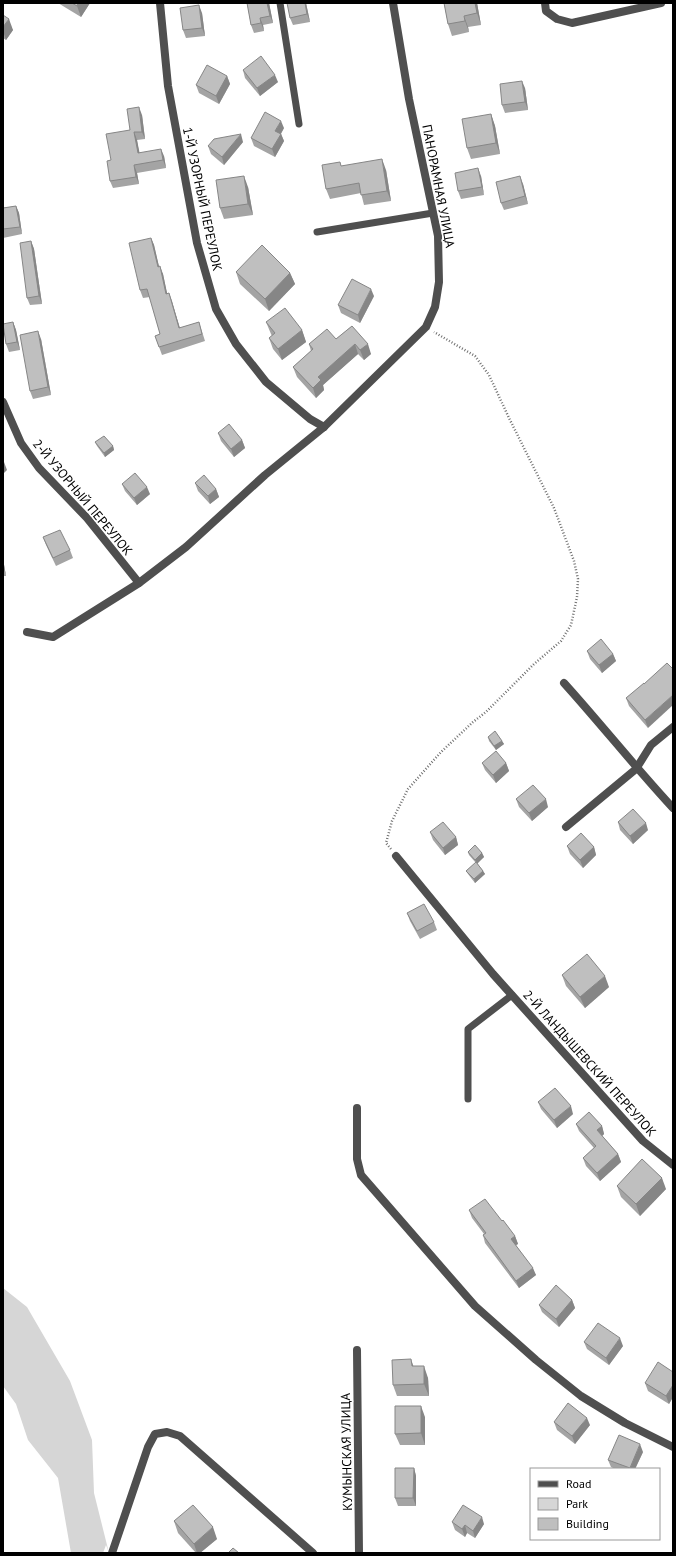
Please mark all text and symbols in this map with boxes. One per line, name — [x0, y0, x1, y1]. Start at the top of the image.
street label: ПАНОРАМНАЯ УЛИЦА — [418, 123, 459, 250]
street label: 1-Й УЗОРНЫЙ ПЕРЕУЛОК — [179, 126, 226, 273]
street label: 2-Й УЗОРНЫЙ ПЕРЕУЛОК — [29, 436, 136, 559]
street label: 2-Й ЛАНДЫШЕВСКИЙ ПЕРЕУЛОК — [519, 987, 660, 1140]
street label: КУМЫНСКАЯ УЛИЦА — [337, 1393, 356, 1511]
legend — [530, 1468, 660, 1540]
text: Road — [566, 1476, 591, 1491]
text: Park — [566, 1496, 588, 1511]
text: Building — [566, 1516, 609, 1531]

